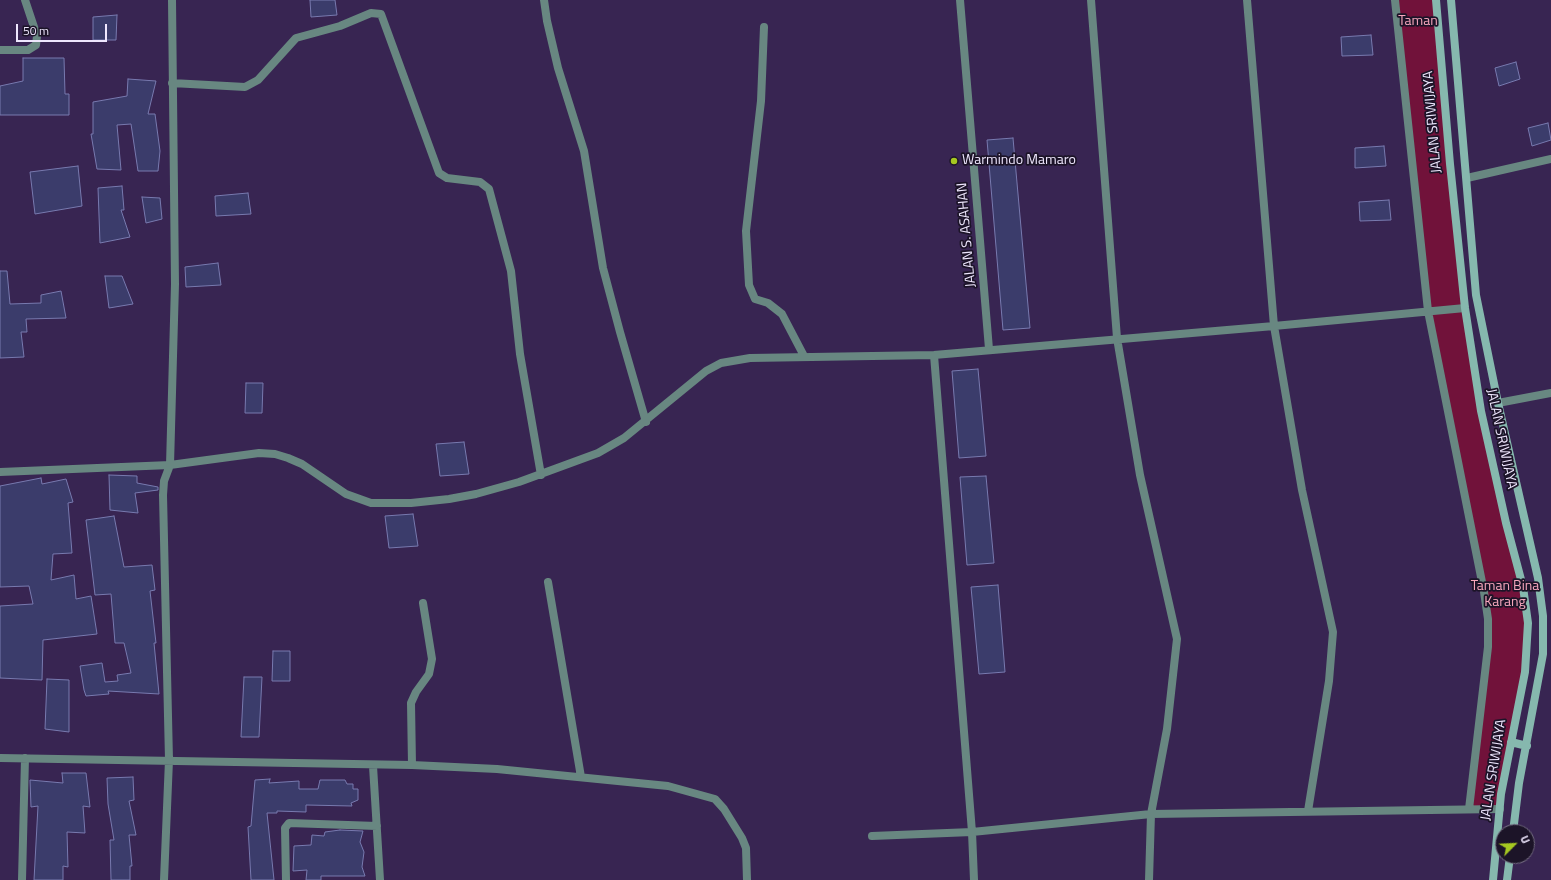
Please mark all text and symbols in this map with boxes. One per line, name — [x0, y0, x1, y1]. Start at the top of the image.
park label: Taman — [1398, 14, 1438, 30]
scale bar — [18, 16, 109, 42]
text: 50 m — [23, 21, 49, 40]
street label: JALAN SRIWIJAYA — [1420, 70, 1446, 174]
place label: Warmindo Mamaro — [962, 153, 1076, 169]
marker: Warmindo Mamaro — [949, 156, 959, 166]
street label: JALAN S. ASAHAN — [954, 182, 980, 288]
street label: JALAN SRIWIJAYA — [1482, 387, 1520, 491]
park label: Taman Bina Karang — [1471, 579, 1539, 612]
street label: JALAN SRIWIJAYA — [1478, 718, 1510, 822]
north arrow — [1495, 824, 1535, 864]
text: U — [1516, 833, 1534, 846]

